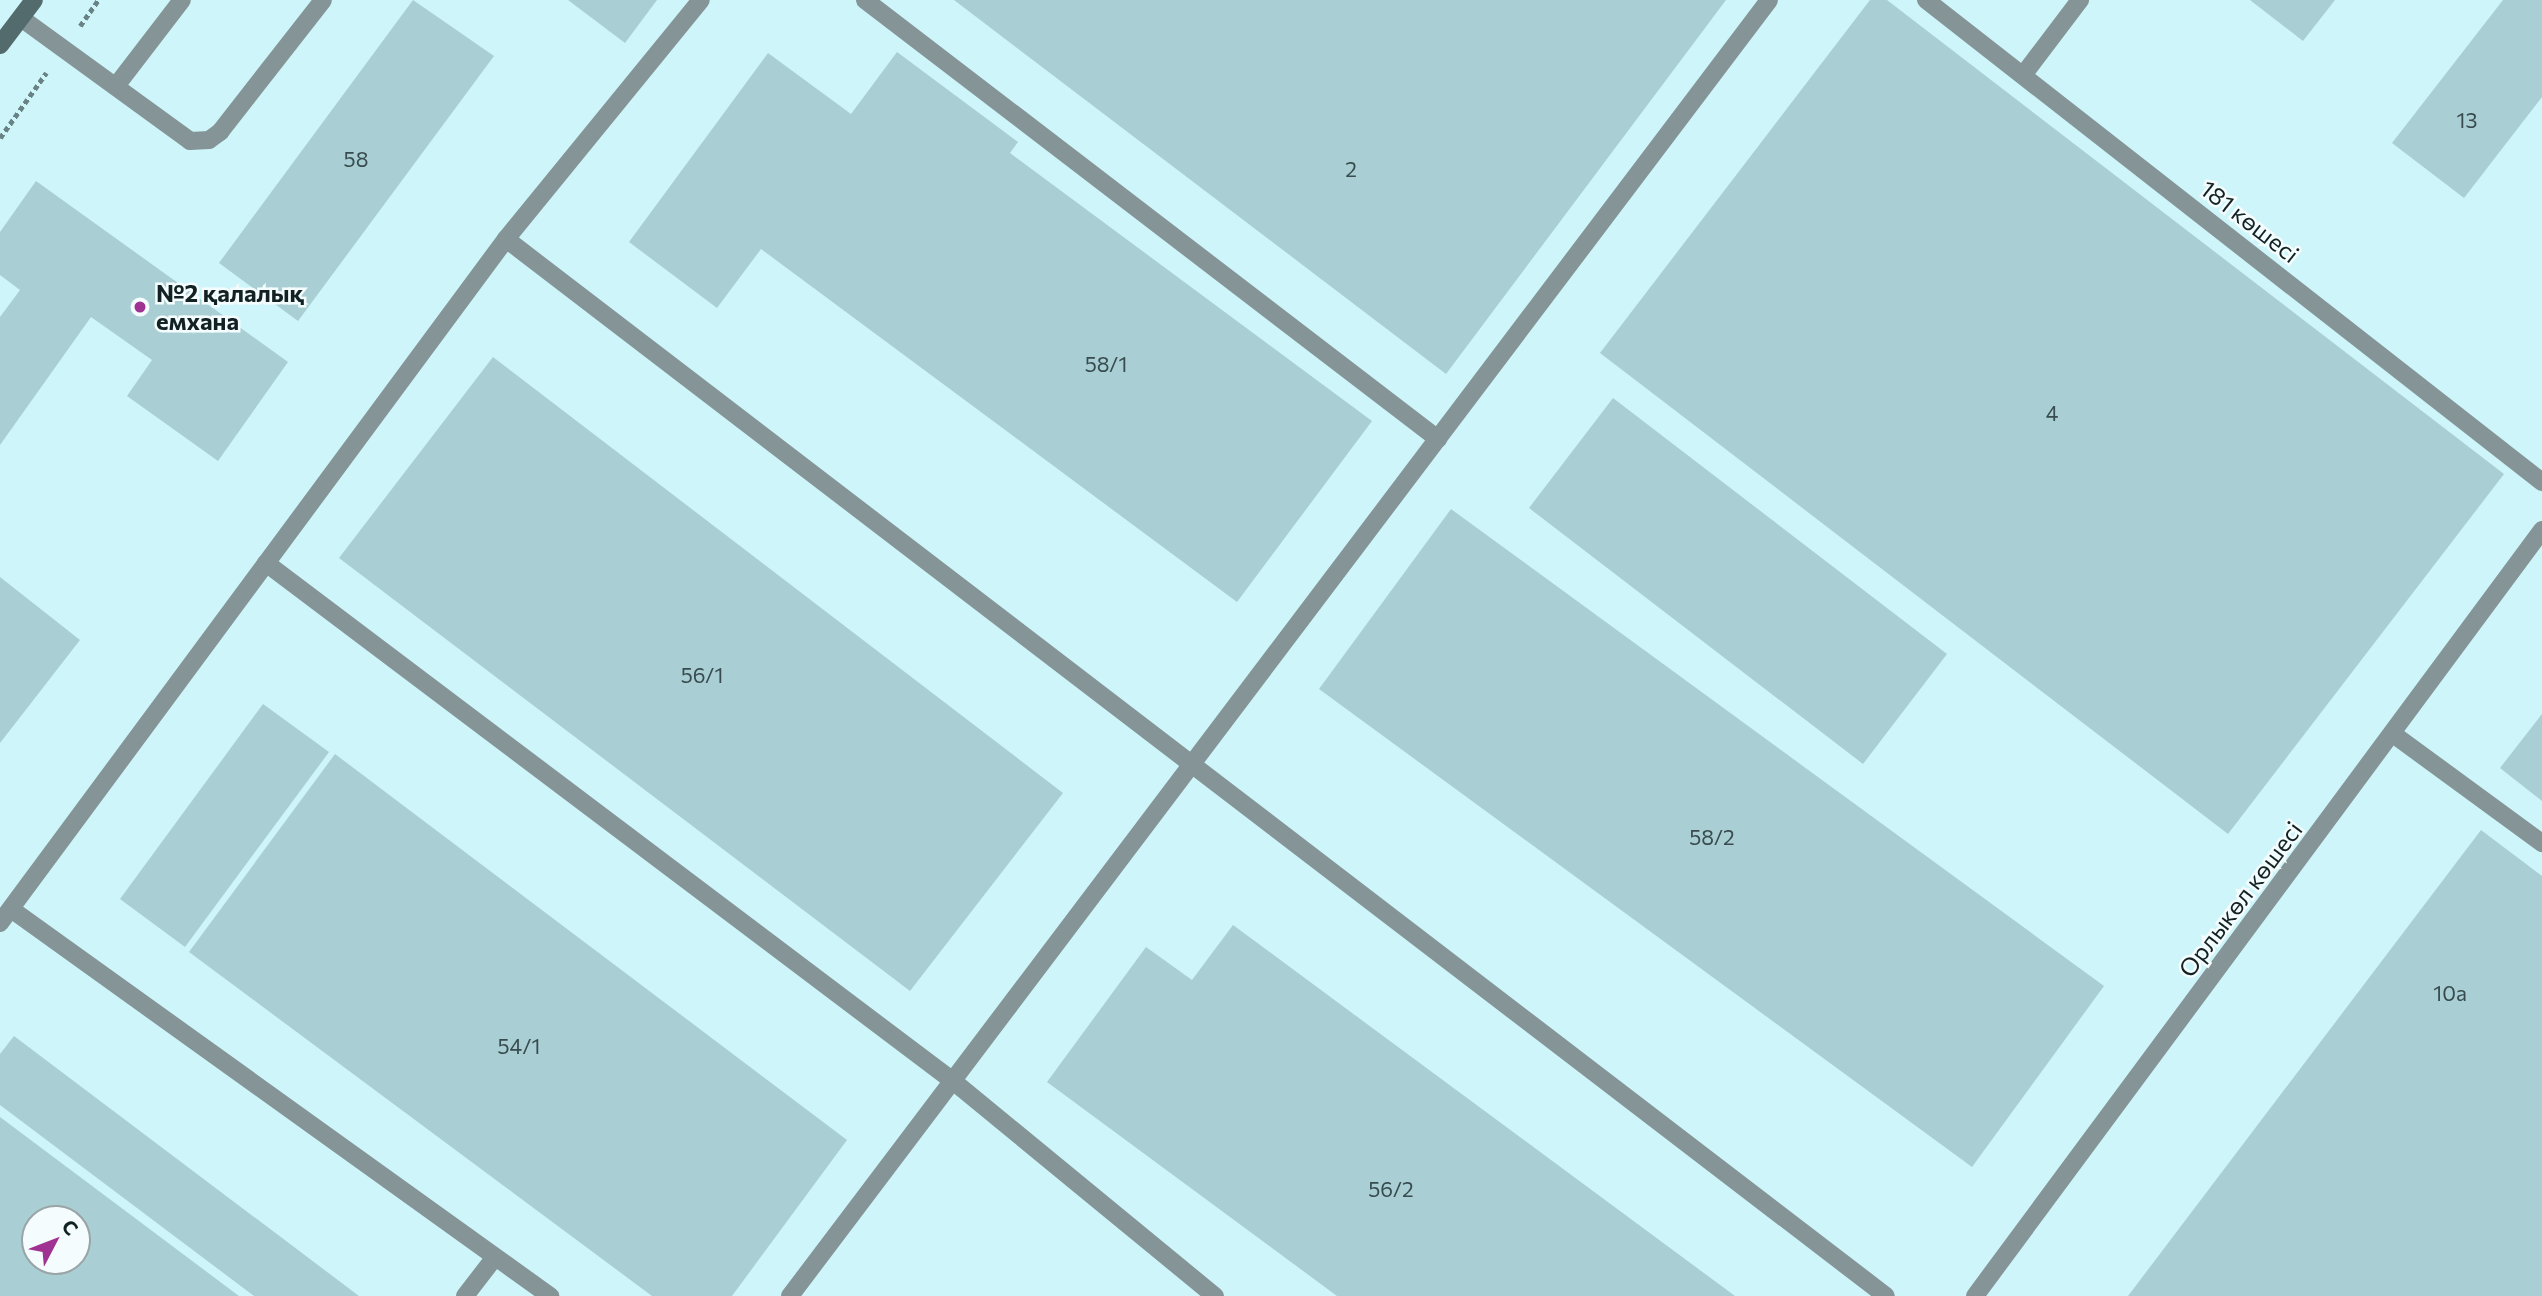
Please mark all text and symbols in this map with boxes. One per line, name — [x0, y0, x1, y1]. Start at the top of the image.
house number: 13 — [2457, 107, 2477, 133]
house number: 58 — [344, 146, 368, 172]
house number: 2 — [1345, 156, 1357, 182]
street label: 181 көшесі — [2195, 174, 2305, 268]
place label: №2 қалалық емхана — [156, 279, 304, 335]
marker: №2 қалалық емхана — [130, 297, 150, 317]
house number: 58/1 — [1085, 351, 1127, 377]
house number: 4 — [2046, 400, 2058, 426]
house number: 56/1 — [681, 662, 723, 688]
street label: Орлыкөл көшесі — [2172, 816, 2308, 982]
house number: 58/2 — [1689, 824, 1735, 850]
house number: 10а — [2433, 980, 2467, 1006]
house number: 54/1 — [498, 1033, 540, 1059]
house number: 56/2 — [1368, 1176, 1414, 1202]
north arrow — [21, 1205, 91, 1275]
text: С — [58, 1214, 83, 1239]

